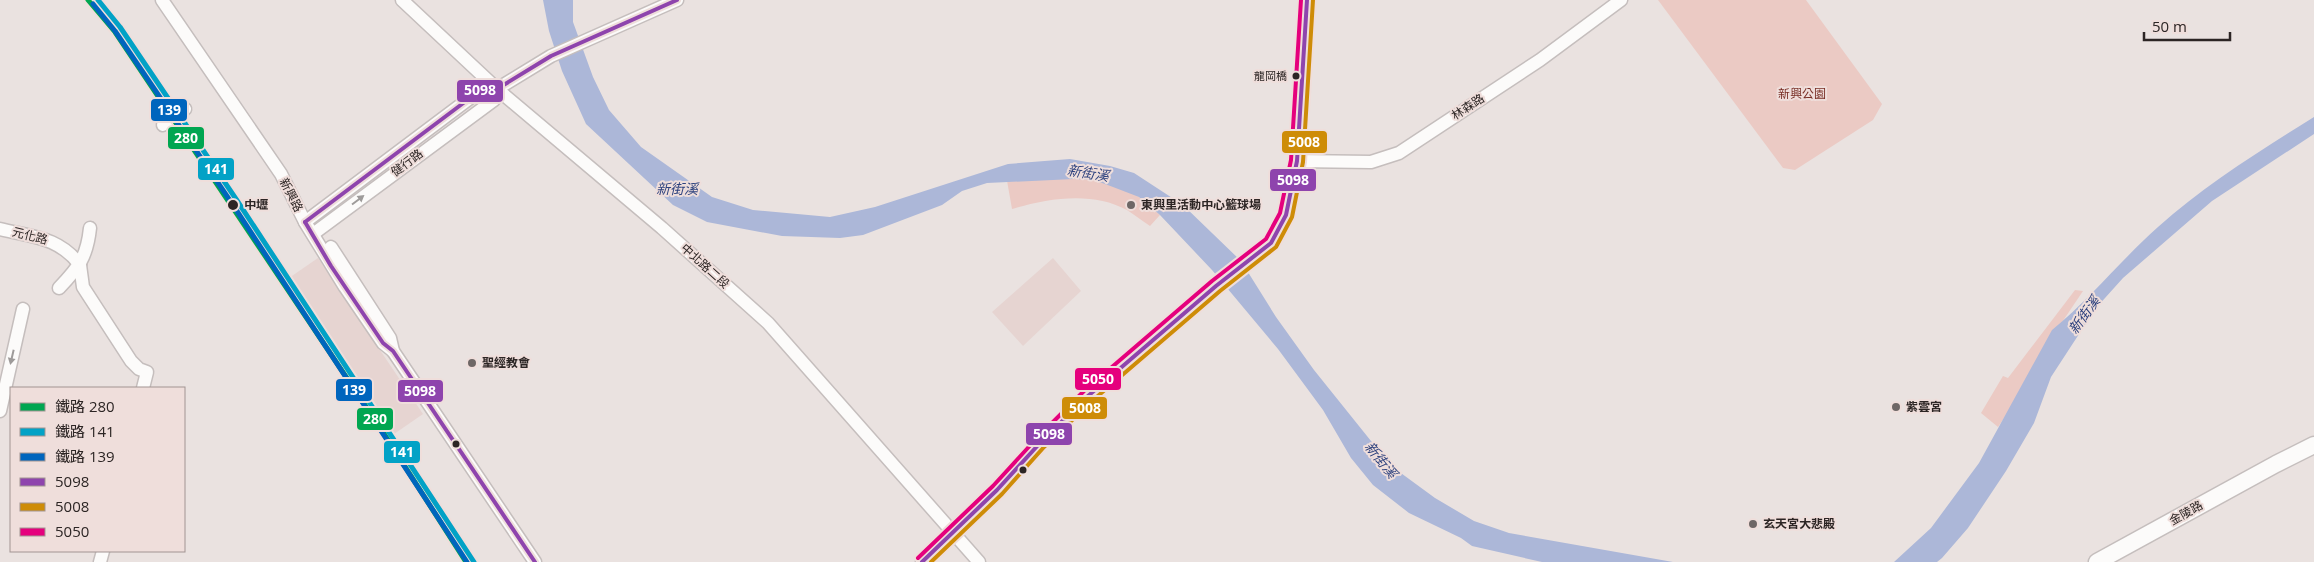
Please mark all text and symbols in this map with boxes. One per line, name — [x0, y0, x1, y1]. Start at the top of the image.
scale bar — [2144, 10, 2230, 42]
text: 50 m — [2152, 16, 2187, 36]
place label: 龍岡橋 — [1254, 68, 1287, 83]
marker: 龍岡橋 — [1291, 71, 1301, 81]
line badge: 5098 — [456, 79, 504, 103]
text: 5098 — [464, 80, 496, 99]
park label: 新興公園 — [1778, 85, 1826, 102]
street label: 林森路 — [1448, 90, 1487, 124]
line badge: 139 — [150, 98, 188, 122]
text: 139 — [157, 100, 181, 119]
line badge: 280 — [167, 126, 205, 150]
text: 280 — [174, 128, 198, 147]
line badge: 5008 — [1281, 130, 1328, 154]
text: 5008 — [1288, 132, 1320, 151]
street label: 健行路 — [387, 145, 426, 180]
line badge: 141 — [197, 157, 235, 181]
text: 141 — [204, 159, 228, 178]
water label: 新街溪 — [1066, 160, 1112, 185]
line badge: 5098 — [1269, 168, 1317, 192]
text: 5098 — [1277, 170, 1309, 189]
street label: 新興路 — [276, 175, 307, 215]
water label: 新街溪 — [656, 179, 700, 198]
one-way arrow — [352, 194, 365, 205]
place label: 中壢 — [244, 196, 268, 213]
place label: 東興里活動中心籃球場 — [1141, 196, 1261, 213]
marker: 中壢 — [226, 198, 240, 212]
marker: 東興里活動中心籃球場 — [1125, 199, 1137, 211]
street label: 元化路 — [11, 223, 50, 248]
street label: 中北路二段 — [677, 239, 733, 292]
water label: 新街溪 — [2064, 291, 2105, 337]
one-way arrow — [8, 349, 16, 364]
place label: 聖經教會 — [482, 354, 530, 371]
marker: 聖經教會 — [466, 357, 478, 369]
line badge: 5050 — [1074, 367, 1122, 391]
text: 5050 — [1082, 369, 1114, 388]
line badge: 139 — [335, 378, 373, 402]
line badge: 5098 — [397, 379, 444, 403]
text: 139 — [342, 380, 366, 399]
text: 5098 — [404, 381, 436, 400]
legend — [10, 387, 185, 552]
text: 鐵路 280 — [55, 396, 115, 416]
line badge: 5008 — [1061, 396, 1108, 420]
text: 5008 — [1069, 398, 1101, 417]
place label: 紫雲宮 — [1906, 398, 1942, 415]
marker: 紫雲宮 — [1890, 401, 1902, 413]
line badge: 280 — [356, 407, 394, 431]
text: 280 — [363, 409, 387, 428]
text: 鐵路 141 — [55, 421, 115, 441]
line badge: 5098 — [1025, 422, 1073, 446]
text: 5098 — [1033, 424, 1065, 443]
water label: 新街溪 — [1361, 437, 1403, 484]
unlabelled marker — [451, 439, 461, 449]
line badge: 141 — [383, 440, 421, 464]
text: 141 — [390, 442, 414, 461]
text: 鐵路 139 — [55, 446, 115, 466]
unlabelled marker — [1018, 465, 1028, 475]
text: 5098 — [55, 471, 89, 491]
text: 5008 — [55, 496, 89, 516]
street label: 金陵路 — [2166, 496, 2206, 529]
place label: 玄天宮大悲殿 — [1763, 515, 1835, 532]
marker: 玄天宮大悲殿 — [1747, 518, 1759, 530]
text: 5050 — [55, 521, 89, 541]

